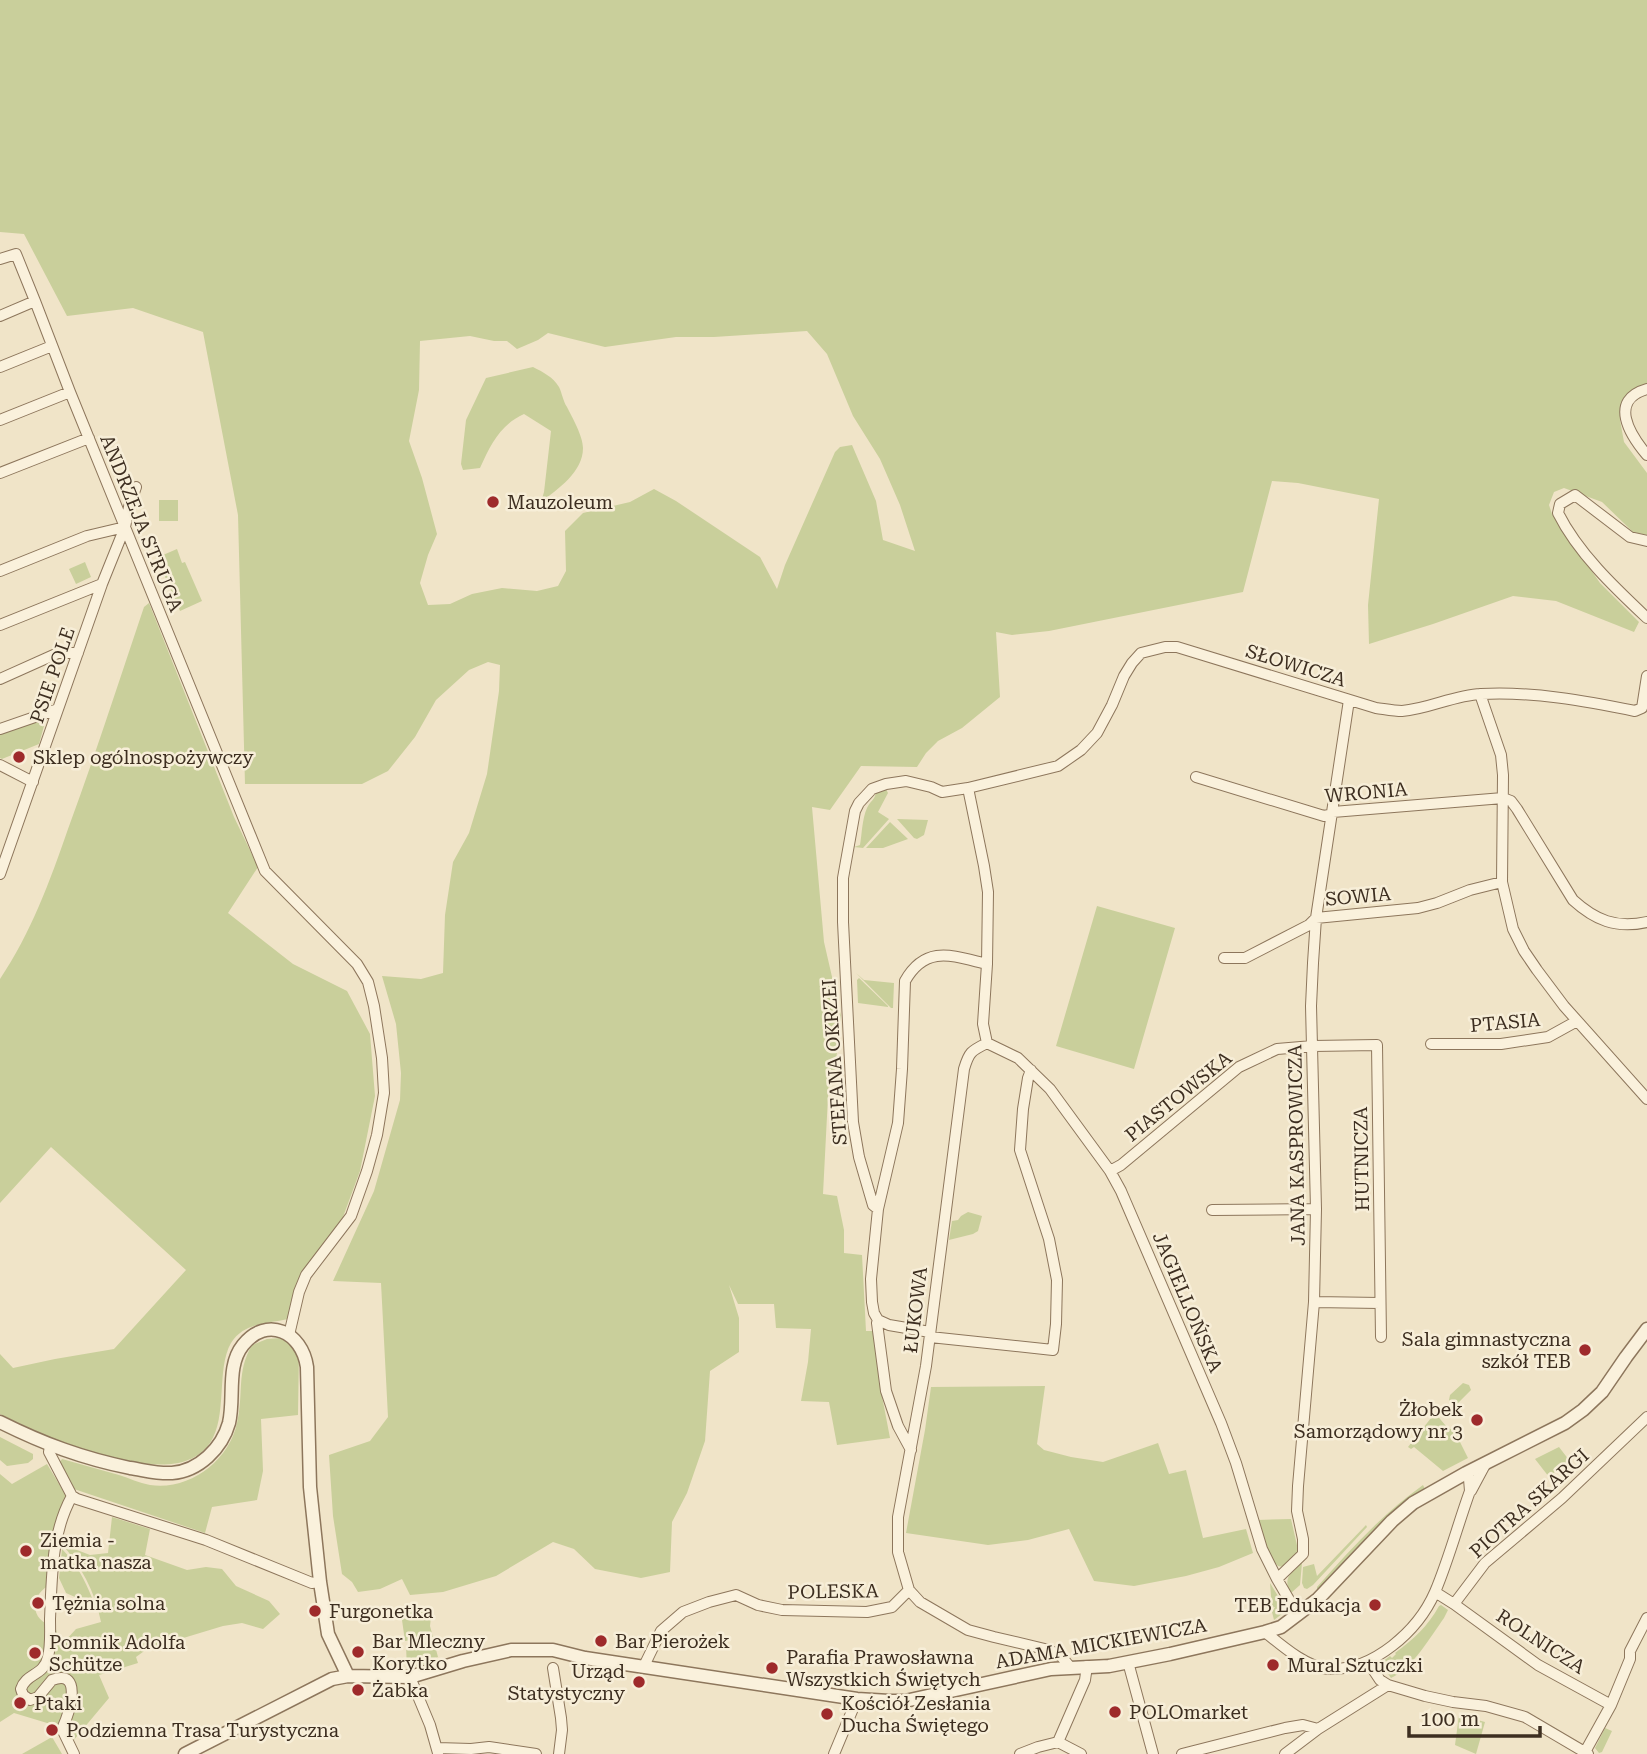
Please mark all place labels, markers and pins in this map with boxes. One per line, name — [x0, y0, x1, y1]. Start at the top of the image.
place label: Mauzoleum — [507, 491, 613, 514]
marker: Mauzoleum — [485, 494, 501, 510]
place label: Sklep ogólnospożywczy — [33, 746, 254, 769]
marker: Sklep ogólnospożywczy — [11, 749, 27, 765]
place label: Sala gimnastyczna szkół TEB — [1402, 1328, 1572, 1373]
marker: Sala gimnastyczna szkół TEB — [1577, 1342, 1593, 1358]
place label: Żłobek Samorządowy nr 3 — [1294, 1398, 1463, 1443]
marker: Żłobek Samorządowy nr 3 — [1469, 1412, 1485, 1428]
place label: Ziemia - matka nasza — [40, 1529, 152, 1574]
marker: Ziemia - matka nasza — [18, 1543, 34, 1559]
place label: Tężnia solna — [52, 1592, 166, 1615]
place label: TEB Edukacja — [1234, 1594, 1362, 1617]
marker: Tężnia solna — [30, 1595, 46, 1611]
marker: TEB Edukacja — [1367, 1597, 1383, 1613]
place label: Furgonetka — [329, 1600, 434, 1623]
marker: Furgonetka — [307, 1603, 323, 1619]
place label: Bar Mleczny Korytko — [372, 1630, 486, 1675]
place label: Bar Pierożek — [615, 1630, 730, 1653]
place label: Pomnik Adolfa Schütze — [49, 1631, 186, 1676]
marker: Bar Pierożek — [593, 1633, 609, 1649]
marker: Bar Mleczny Korytko — [350, 1644, 366, 1660]
marker: Pomnik Adolfa Schütze — [27, 1645, 43, 1661]
place label: Parafia Prawosławna Wszystkich Świętych — [786, 1646, 981, 1691]
place label: Mural Sztuczki — [1287, 1654, 1423, 1677]
marker: Mural Sztuczki — [1265, 1657, 1281, 1673]
place label: Urząd Statystyczny — [508, 1660, 626, 1705]
marker: Parafia Prawosławna Wszystkich Świętych — [764, 1660, 780, 1676]
marker: Urząd Statystyczny — [631, 1674, 647, 1690]
place label: Żabka — [372, 1679, 429, 1702]
marker: Żabka — [350, 1682, 366, 1698]
place label: Ptaki — [34, 1692, 82, 1715]
place label: Kościół Zesłania Ducha Świętego — [841, 1692, 991, 1737]
marker: Ptaki — [12, 1695, 28, 1711]
place label: POLOmarket — [1129, 1701, 1248, 1724]
marker: POLOmarket — [1107, 1704, 1123, 1720]
marker: Kościół Zesłania Ducha Świętego — [819, 1706, 835, 1722]
place label: Podziemna Trasa Turystyczna — [66, 1719, 340, 1742]
marker: Podziemna Trasa Turystyczna — [44, 1722, 60, 1738]

